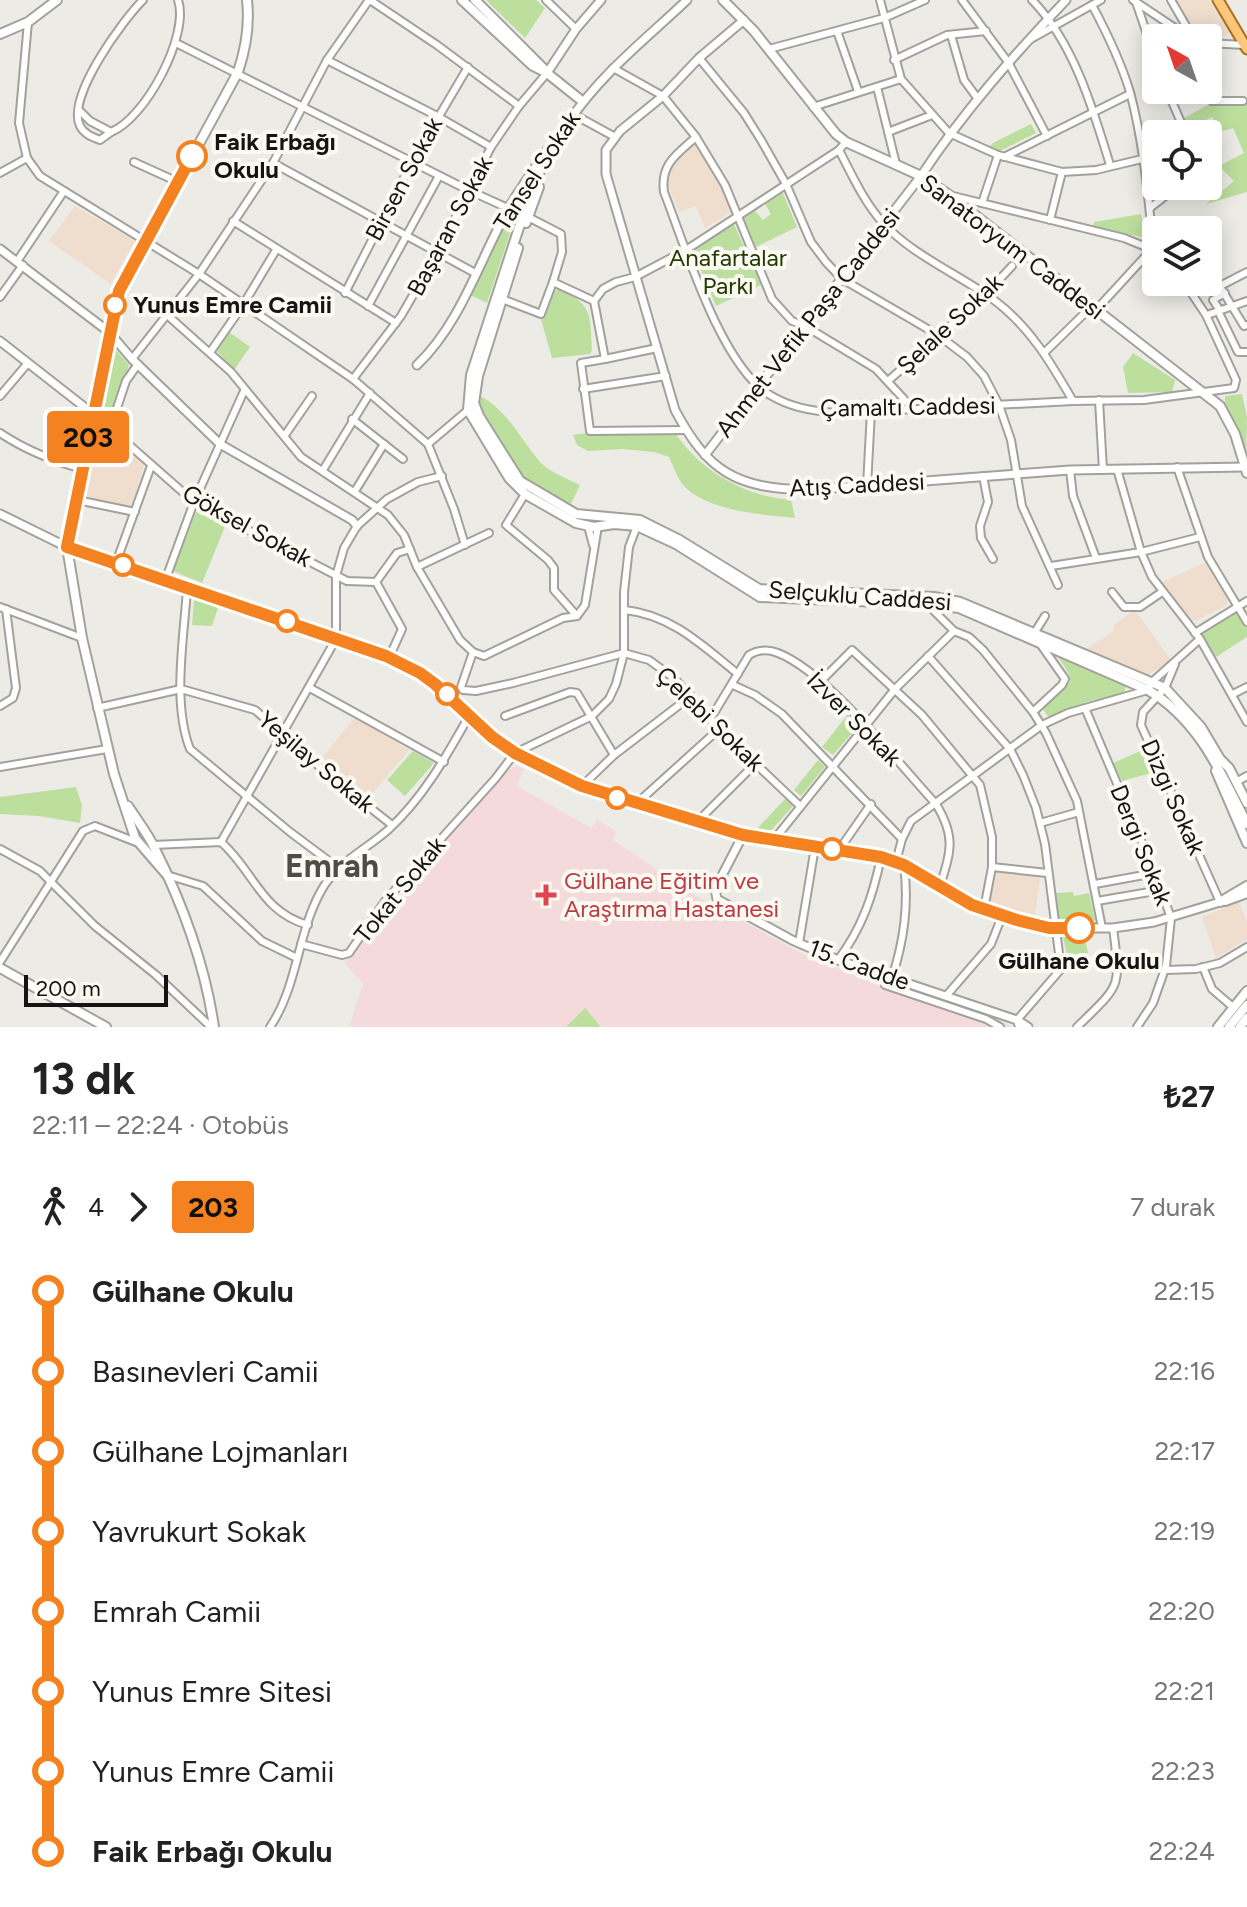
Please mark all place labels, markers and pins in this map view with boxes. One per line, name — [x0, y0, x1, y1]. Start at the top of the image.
place label: Faik Erbağı Okulu — [214, 127, 336, 184]
marker: Faik Erbağı Okulu — [177, 141, 207, 171]
place label: Yunus Emre Camii — [133, 290, 332, 319]
marker: Yunus Emre Camii — [104, 294, 126, 316]
unlabelled marker — [112, 554, 134, 576]
unlabelled marker — [276, 610, 298, 632]
unlabelled marker — [436, 683, 458, 705]
unlabelled marker — [606, 787, 628, 809]
unlabelled marker — [821, 838, 843, 860]
place label: Gülhane Eğitim ve Araştırma Hastanesi — [564, 866, 779, 923]
marker: Gülhane Eğitim ve Araştırma Hastanesi — [535, 884, 557, 906]
marker: Gülhane Okulu — [1064, 913, 1094, 943]
place label: Gülhane Okulu — [998, 946, 1160, 975]

